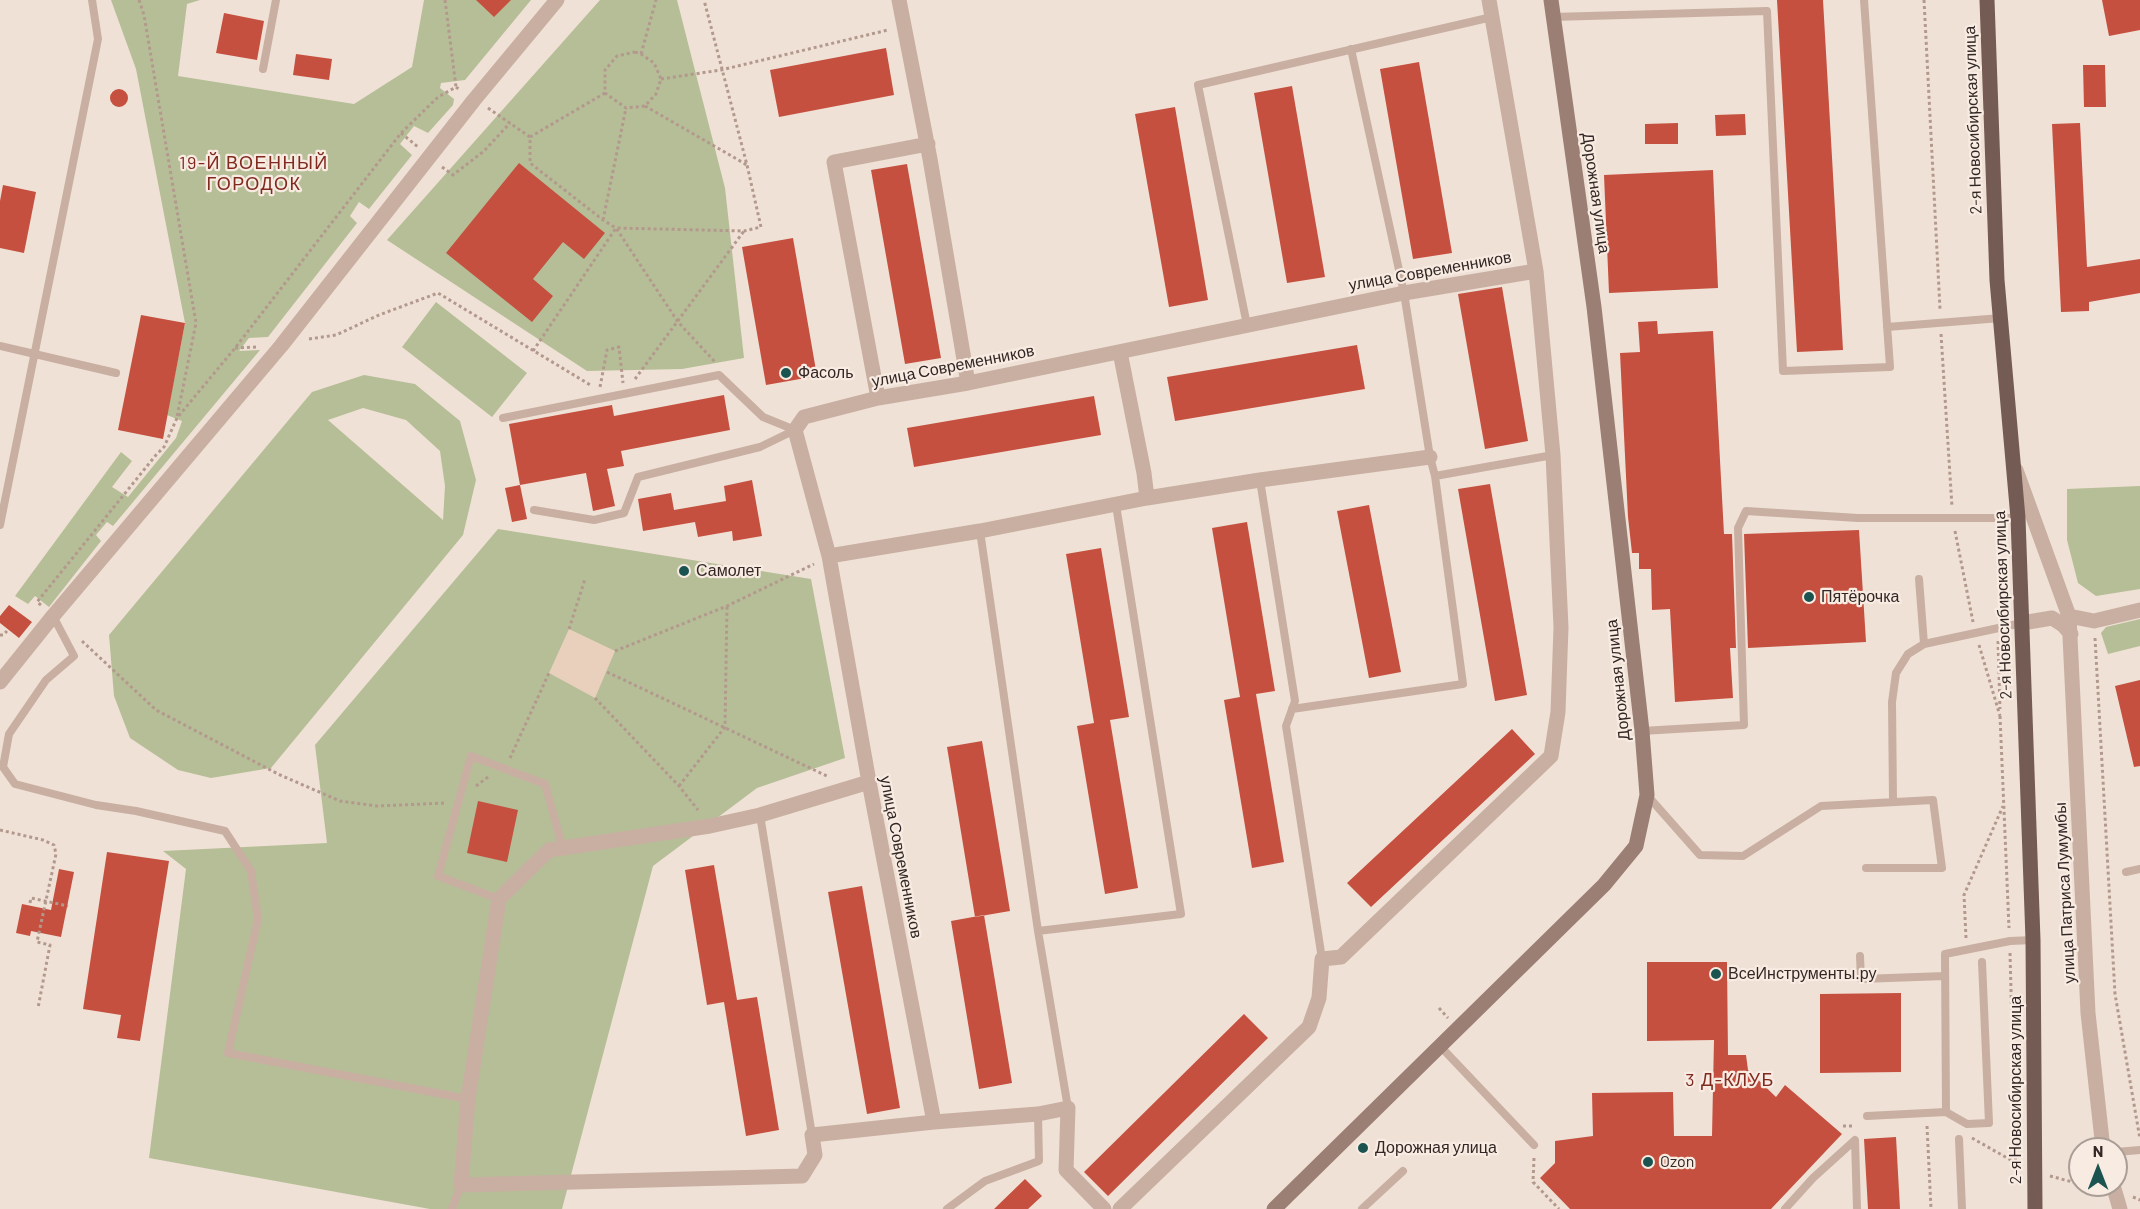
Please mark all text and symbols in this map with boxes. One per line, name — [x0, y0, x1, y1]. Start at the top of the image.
street label: 2-я Новосибирская улица — [1960, 25, 1986, 215]
street label: Дорожная улица — [1578, 131, 1614, 255]
district label: 19-Й ВОЕННЫЙ ГОРОДОК — [179, 152, 329, 195]
street label: улица Современников — [1347, 247, 1513, 295]
street label: улица Современников — [870, 341, 1036, 391]
place label: Фасоль — [798, 363, 853, 383]
marker: Фасоль — [779, 366, 793, 380]
street label: 2-я Новосибирская улица — [1990, 510, 2016, 700]
place label: Самолет — [696, 561, 761, 581]
marker: Самолет — [677, 564, 691, 578]
place label: Пятёрочка — [1821, 587, 1899, 607]
marker: Пятёрочка — [1802, 590, 1816, 604]
street label: Дорожная улица — [1602, 618, 1634, 742]
street label: улица Современников — [876, 774, 926, 940]
street label: улица Патриса Лумумбы — [2051, 802, 2079, 984]
place label: ВсеИнструменты.ру — [1728, 964, 1877, 984]
marker: ВсеИнструменты.ру — [1709, 967, 1723, 981]
street label: 2-я Новосибирская улица — [2006, 996, 2026, 1184]
district label: 3 Д-КЛУБ — [1685, 1069, 1775, 1091]
north arrow — [2068, 1137, 2128, 1197]
place label: Дорожная улица — [1375, 1138, 1497, 1158]
marker: Дорожная улица — [1356, 1141, 1370, 1155]
text: N — [2093, 1141, 2103, 1160]
place label: Ozon — [1660, 1152, 1694, 1172]
marker: Ozon — [1641, 1155, 1655, 1169]

